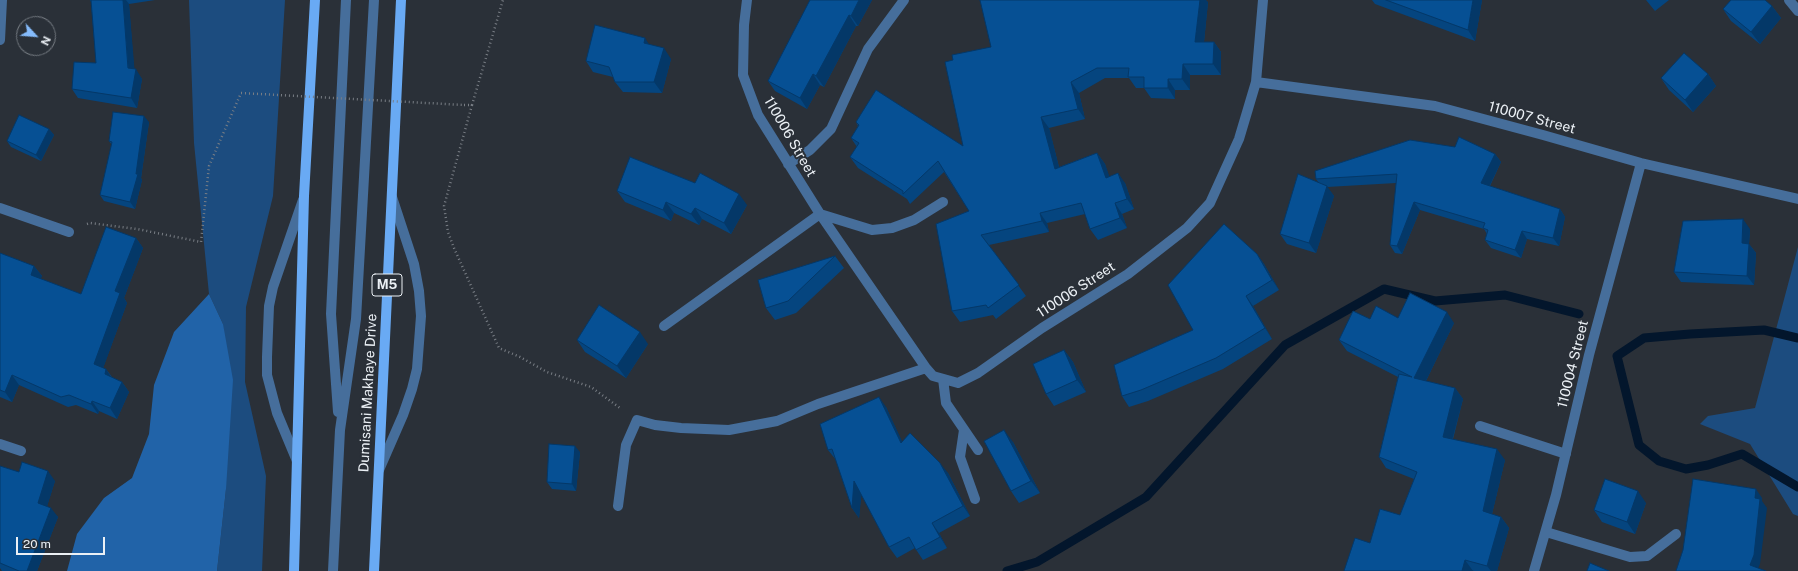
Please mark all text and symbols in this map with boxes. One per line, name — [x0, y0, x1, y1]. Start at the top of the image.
north arrow — [16, 16, 56, 56]
text: N — [39, 34, 53, 47]
street label: 110006 Street — [760, 94, 820, 180]
street label: 110007 Street — [1487, 98, 1577, 138]
street label: 110006 Street — [1034, 258, 1118, 322]
road number: M5 — [372, 274, 402, 296]
street label: Dumisani Makhaye Drive — [355, 313, 381, 473]
street label: 110004 Street — [1554, 318, 1592, 410]
scale bar — [18, 529, 107, 555]
text: 20 m — [23, 537, 51, 551]

